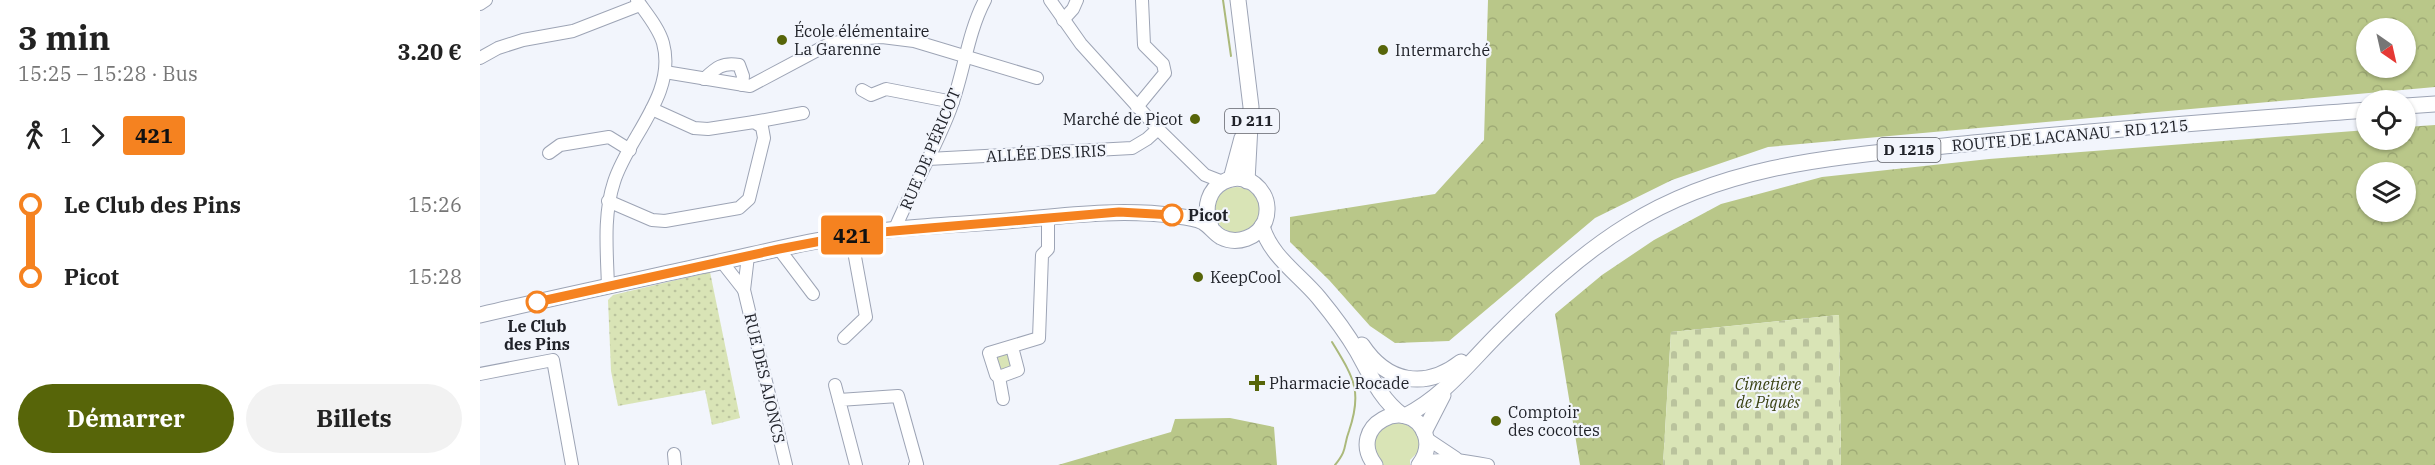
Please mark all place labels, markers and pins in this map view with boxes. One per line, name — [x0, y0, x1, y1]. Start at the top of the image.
place label: École élémentaire La Garenne — [794, 20, 929, 59]
marker: École élémentaire La Garenne — [775, 33, 789, 47]
place label: Intermarché — [1395, 40, 1490, 60]
marker: Intermarché — [1376, 43, 1390, 57]
place label: Marché de Picot — [1063, 109, 1183, 129]
marker: Marché de Picot — [1188, 112, 1202, 126]
marker: Picot — [1161, 204, 1183, 226]
place label: Picot — [1188, 205, 1228, 225]
place label: KeepCool — [1210, 267, 1281, 287]
marker: KeepCool — [1191, 270, 1205, 284]
marker: Le Club des Pins — [526, 291, 548, 313]
place label: Le Club des Pins — [504, 316, 570, 354]
place label: Pharmacie Rocade — [1269, 373, 1409, 393]
marker: Pharmacie Rocade — [1250, 376, 1264, 390]
place label: Comptoir des cocottes — [1508, 402, 1600, 440]
marker: Comptoir des cocottes — [1489, 414, 1503, 428]

